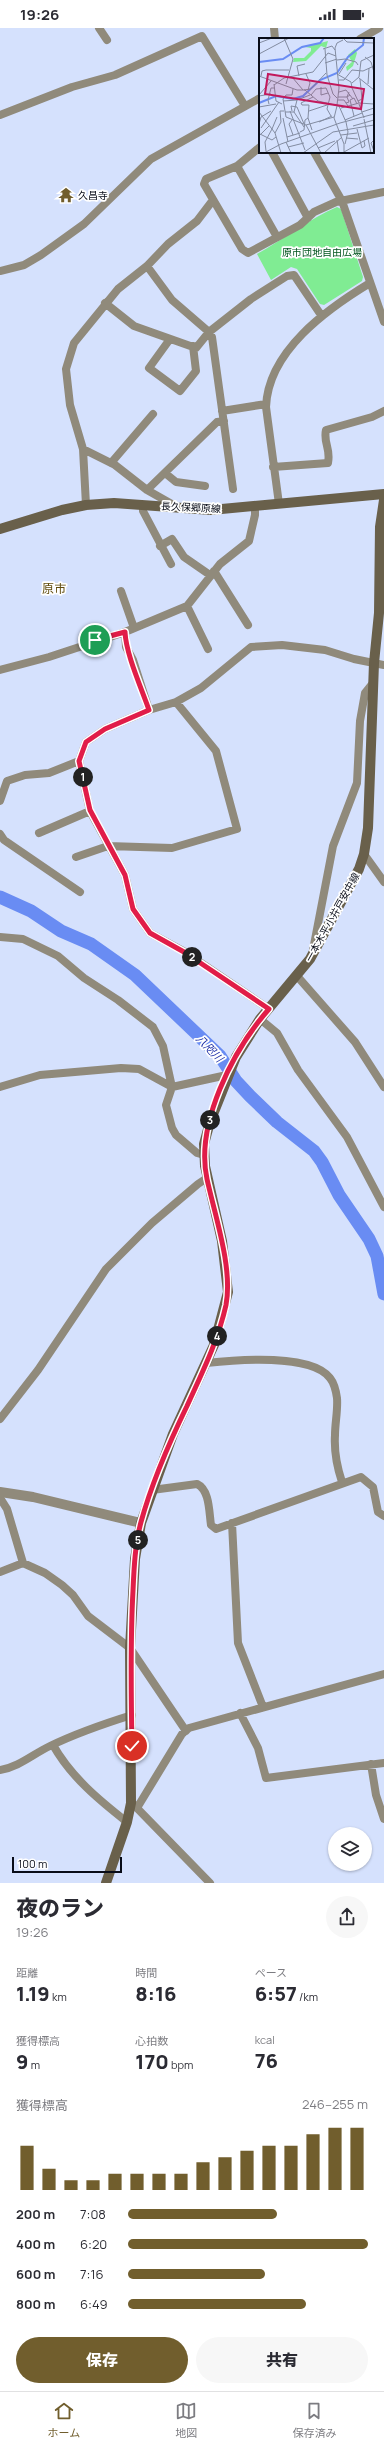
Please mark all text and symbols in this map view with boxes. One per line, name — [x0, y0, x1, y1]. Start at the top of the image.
text: 19:26 — [20, 4, 59, 25]
inset map — [259, 38, 374, 153]
temple icon: 久昌寺 — [57, 186, 75, 204]
place label: 久昌寺 — [78, 188, 108, 202]
park label: 原市団地自由広場 — [282, 245, 362, 259]
street label: 長久保郷原線 — [161, 498, 221, 516]
district label: 原市 — [42, 580, 66, 597]
pin — [78, 623, 112, 657]
icon: arrive — [84, 629, 106, 651]
pin: 1 — [73, 767, 93, 787]
text: 1 — [81, 769, 85, 784]
street label: 一本木平小井戸安中線 — [302, 870, 362, 964]
pin: 2 — [182, 947, 202, 967]
text: 2 — [189, 949, 195, 964]
water label: 八咫川 — [193, 1031, 228, 1066]
pin: 3 — [200, 1110, 220, 1130]
text: 3 — [207, 1112, 213, 1127]
pin: 4 — [207, 1326, 227, 1346]
text: 4 — [214, 1328, 220, 1343]
pin: 5 — [128, 1530, 148, 1550]
text: 5 — [135, 1532, 141, 1547]
pin — [115, 1729, 149, 1763]
icon: check — [121, 1735, 143, 1757]
map controls — [328, 1827, 372, 1871]
button: layers — [328, 1827, 372, 1871]
scale bar — [12, 1855, 122, 1874]
text: 100 m — [18, 1856, 47, 1871]
text: 夜のラン — [16, 1893, 104, 1923]
button: share — [326, 1896, 368, 1938]
text: 19:26 — [16, 1923, 49, 1941]
text: 距離 — [16, 1965, 38, 1980]
text: 時間 — [135, 1965, 157, 1980]
text: ペース — [255, 1965, 287, 1980]
text: 1.19 — [16, 1980, 50, 2007]
text: 8:16 — [135, 1980, 176, 2007]
text: 6:57 — [255, 1980, 297, 2007]
text: km — [50, 1989, 67, 2004]
text: /km — [297, 1989, 318, 2004]
text: kcal — [255, 2032, 275, 2047]
text: 獲得標高 — [16, 2033, 60, 2048]
text: 心拍数 — [135, 2033, 168, 2048]
text: 76 — [255, 2047, 278, 2074]
text: 9 — [16, 2048, 28, 2075]
text: 170 — [135, 2048, 169, 2075]
text: m — [28, 2057, 40, 2072]
text: bpm — [169, 2057, 193, 2072]
text: 246–255 m — [302, 2095, 368, 2113]
text: 獲得標高 — [16, 2096, 68, 2114]
text: 200 m — [16, 2205, 55, 2223]
text: 7:08 — [80, 2205, 106, 2223]
text: 400 m — [16, 2235, 55, 2253]
text: 6:20 — [80, 2235, 107, 2253]
text: 600 m — [16, 2265, 55, 2283]
text: 7:16 — [80, 2265, 104, 2283]
text: 800 m — [16, 2295, 55, 2313]
text: 6:49 — [80, 2295, 108, 2313]
button: 保存 — [16, 2337, 188, 2383]
button: 共有 — [196, 2337, 368, 2383]
tab: ホーム — [48, 2400, 80, 2440]
tab: 地図 — [175, 2400, 197, 2440]
tab: 保存済み — [292, 2400, 336, 2440]

